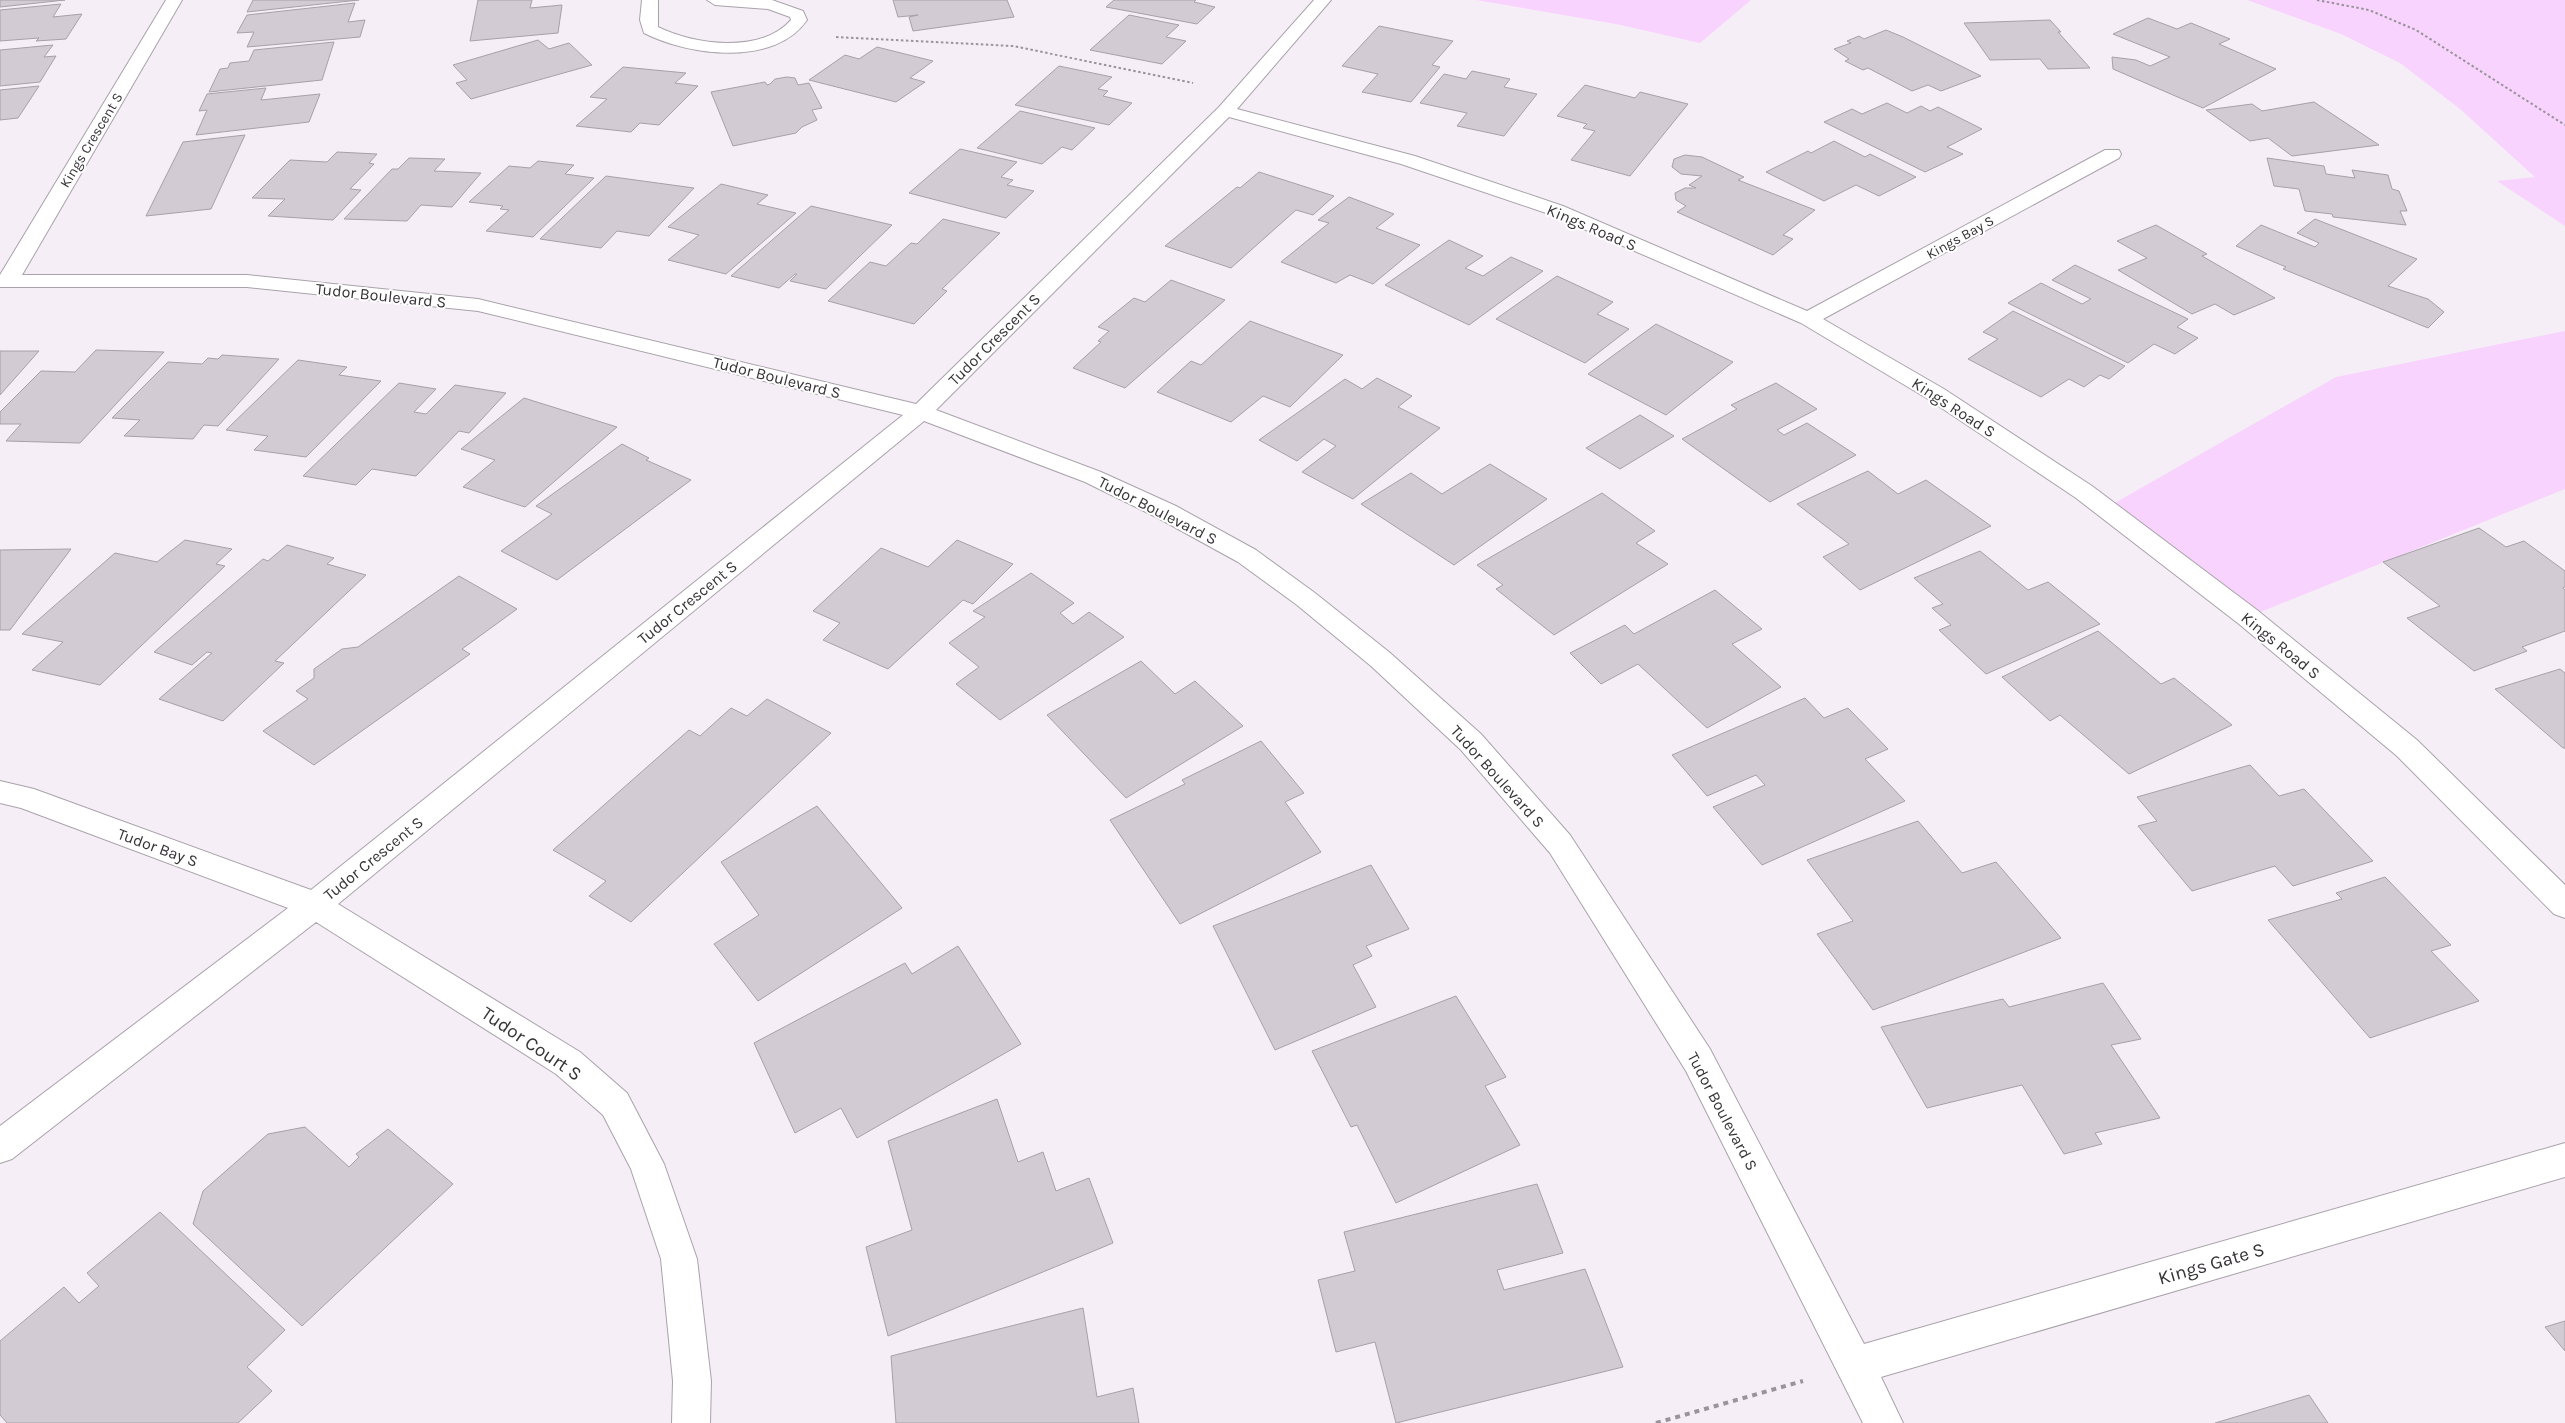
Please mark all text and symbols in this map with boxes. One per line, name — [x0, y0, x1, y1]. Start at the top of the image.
street label: Kings Crescent S — [56, 90, 126, 191]
street label: Kings Road S — [1544, 200, 1640, 255]
street label: Kings Bay S — [1924, 212, 1997, 263]
street label: Tudor Boulevard S — [315, 279, 447, 312]
street label: Tudor Crescent S — [944, 289, 1044, 389]
street label: Tudor Boulevard S — [711, 352, 843, 403]
street label: Kings Road S — [1908, 373, 1999, 441]
street label: Tudor Boulevard S — [1095, 472, 1220, 549]
street label: Tudor Crescent S — [634, 557, 741, 648]
street label: Kings Road S — [2238, 608, 2324, 683]
street label: Tudor Boulevard S — [1447, 721, 1549, 831]
street label: Tudor Crescent S — [320, 813, 427, 904]
street label: Tudor Bay S — [115, 824, 201, 871]
street label: Tudor Court S — [477, 1002, 586, 1085]
street label: Tudor Boulevard S — [1683, 1049, 1762, 1174]
street label: Kings Gate S — [2156, 1238, 2267, 1290]

